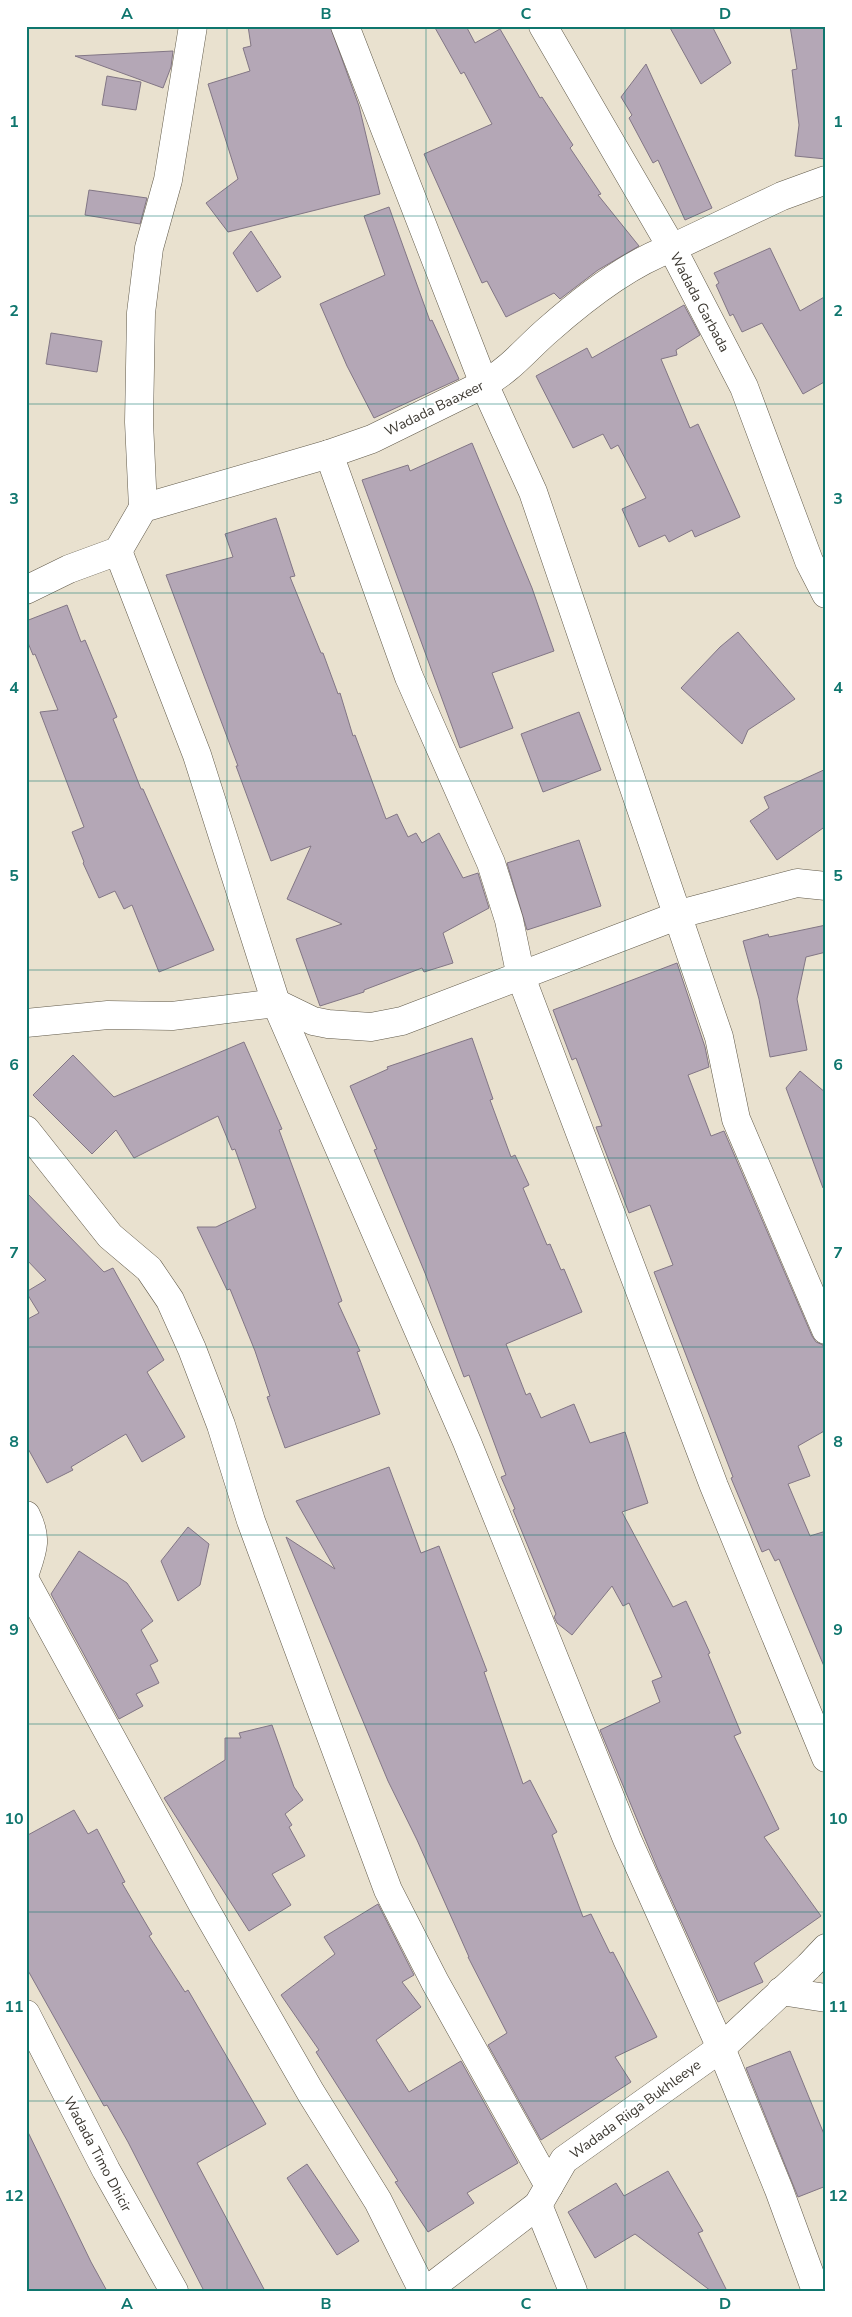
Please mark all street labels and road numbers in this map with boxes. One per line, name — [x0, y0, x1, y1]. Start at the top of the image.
street label: Wadada Garbada — [665, 249, 734, 356]
street label: Wadada Baaxeer — [381, 376, 487, 441]
street label: Wadada Riiga Bukhleeye — [566, 2055, 705, 2163]
street label: Wadada Timo Dhicir — [59, 2093, 136, 2215]

